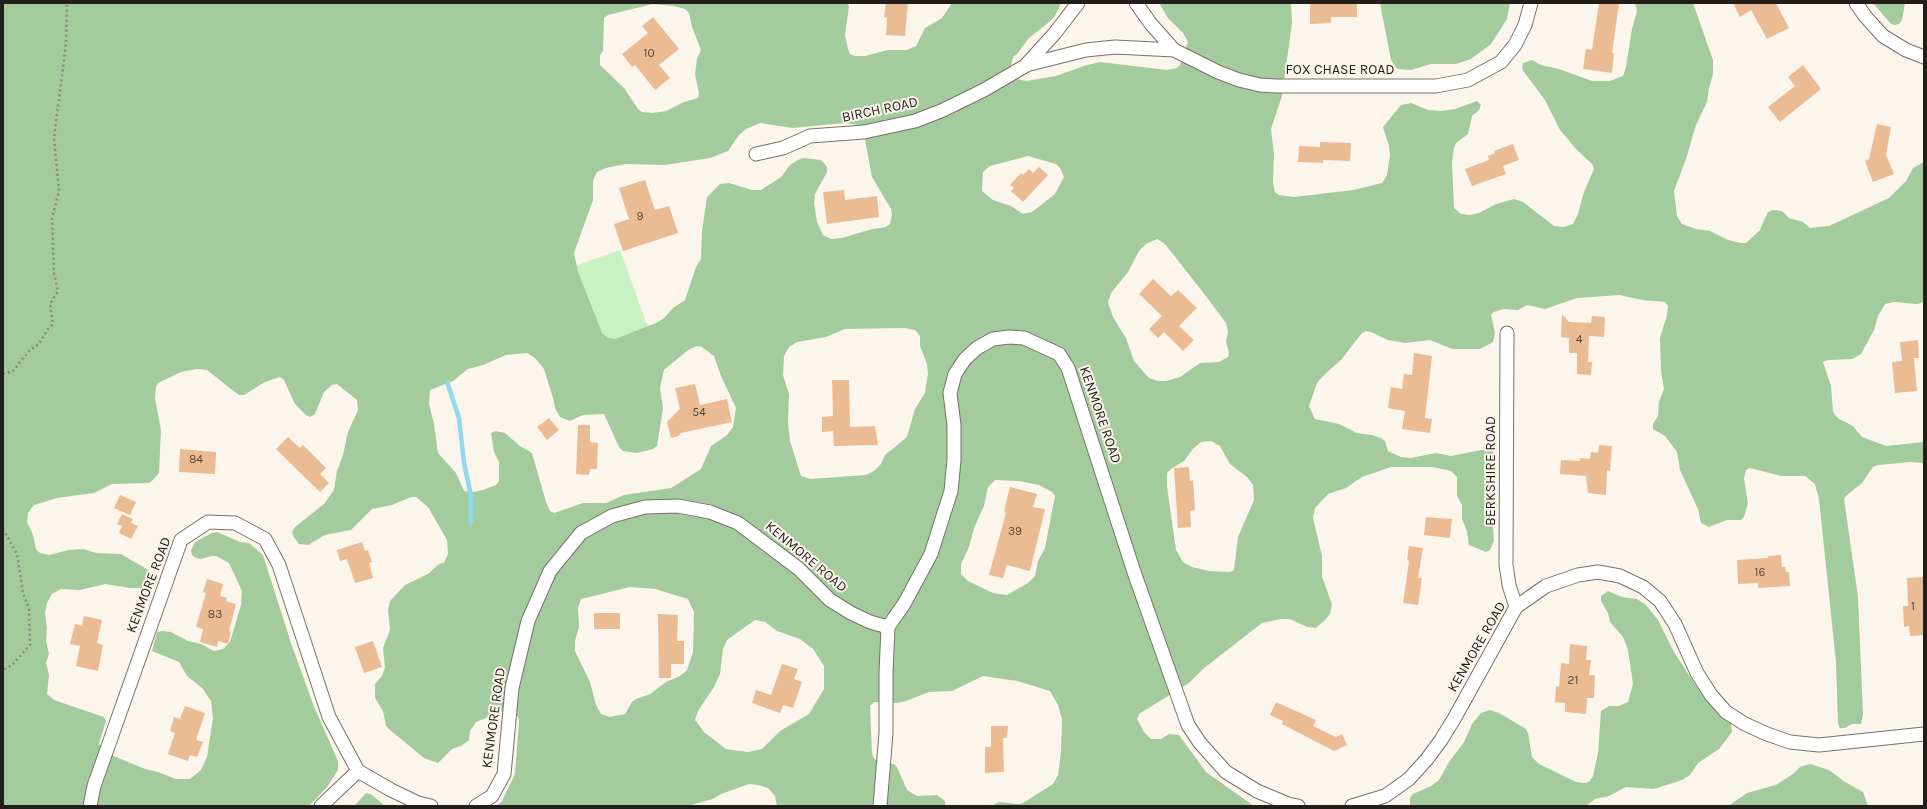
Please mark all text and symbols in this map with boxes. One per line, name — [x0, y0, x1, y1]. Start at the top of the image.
house number: 10 — [643, 47, 655, 61]
street label: FOX CHASE ROAD — [1285, 62, 1395, 78]
street label: BIRCH ROAD — [840, 94, 920, 126]
house number: 9 — [637, 210, 643, 224]
house number: 4 — [1576, 333, 1582, 347]
street label: KENMORE ROAD — [1076, 364, 1124, 466]
house number: 54 — [692, 406, 706, 420]
street label: BERKSHIRE ROAD — [1483, 416, 1499, 526]
house number: 84 — [189, 453, 203, 467]
street label: KENMORE ROAD — [762, 518, 850, 596]
house number: 39 — [1008, 525, 1022, 539]
street label: KENMORE ROAD — [123, 535, 175, 635]
house number: 16 — [1755, 566, 1765, 580]
street label: KENMORE ROAD — [1444, 599, 1510, 695]
house number: 1 — [1911, 600, 1915, 614]
house number: 83 — [208, 608, 222, 622]
street label: KENMORE ROAD — [479, 667, 509, 769]
house number: 21 — [1568, 674, 1578, 688]

